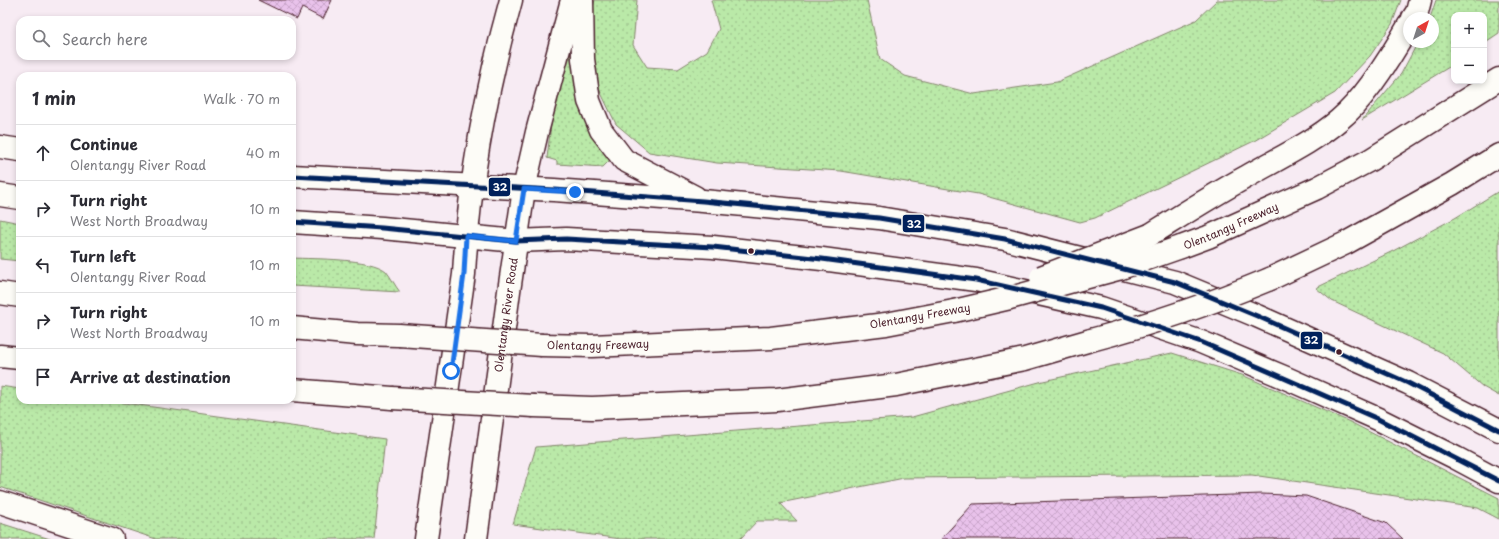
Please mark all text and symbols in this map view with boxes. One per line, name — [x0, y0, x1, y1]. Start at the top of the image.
north arrow — [1403, 12, 1439, 48]
map controls — [1451, 12, 1487, 84]
button: + — [1451, 12, 1487, 48]
search box — [16, 16, 296, 60]
icon: search — [30, 27, 52, 49]
text: Search here — [62, 27, 148, 50]
button: − — [1451, 48, 1487, 84]
text: 1 min — [32, 85, 76, 111]
text: Walk · 70 m — [203, 89, 280, 108]
text: Continue — [70, 132, 138, 155]
icon: ahead — [32, 142, 54, 164]
text: 40 m — [246, 143, 280, 162]
text: Olentangy River Road — [70, 155, 206, 174]
line badge: 32 — [488, 177, 511, 197]
text: 32 — [493, 178, 508, 195]
route end — [566, 183, 584, 201]
text: Turn right — [70, 188, 147, 211]
icon: right — [32, 198, 54, 220]
street label: Olentangy Freeway — [1181, 198, 1281, 253]
text: 10 m — [250, 199, 280, 218]
text: West North Broadway — [70, 211, 208, 230]
line badge: 32 — [902, 214, 925, 233]
text: 32 — [907, 215, 922, 232]
text: Turn left — [70, 244, 136, 267]
unlabelled marker — [746, 246, 756, 256]
icon: left — [32, 254, 54, 276]
text: 10 m — [250, 255, 280, 274]
street label: Olentangy River Road — [489, 256, 522, 373]
text: Olentangy River Road — [70, 267, 206, 286]
street label: Olentangy Freeway — [868, 298, 972, 333]
text: Turn right — [70, 300, 147, 323]
icon: right — [32, 310, 54, 332]
text: 10 m — [250, 311, 280, 330]
text: West North Broadway — [70, 323, 208, 342]
line badge: 32 — [1300, 331, 1323, 350]
text: 32 — [1304, 331, 1319, 348]
street label: Olentangy Freeway — [547, 334, 649, 354]
unlabelled marker — [1334, 347, 1344, 357]
route start — [442, 362, 460, 380]
text: Arrive at destination — [70, 365, 231, 388]
icon: arrive — [32, 366, 54, 388]

